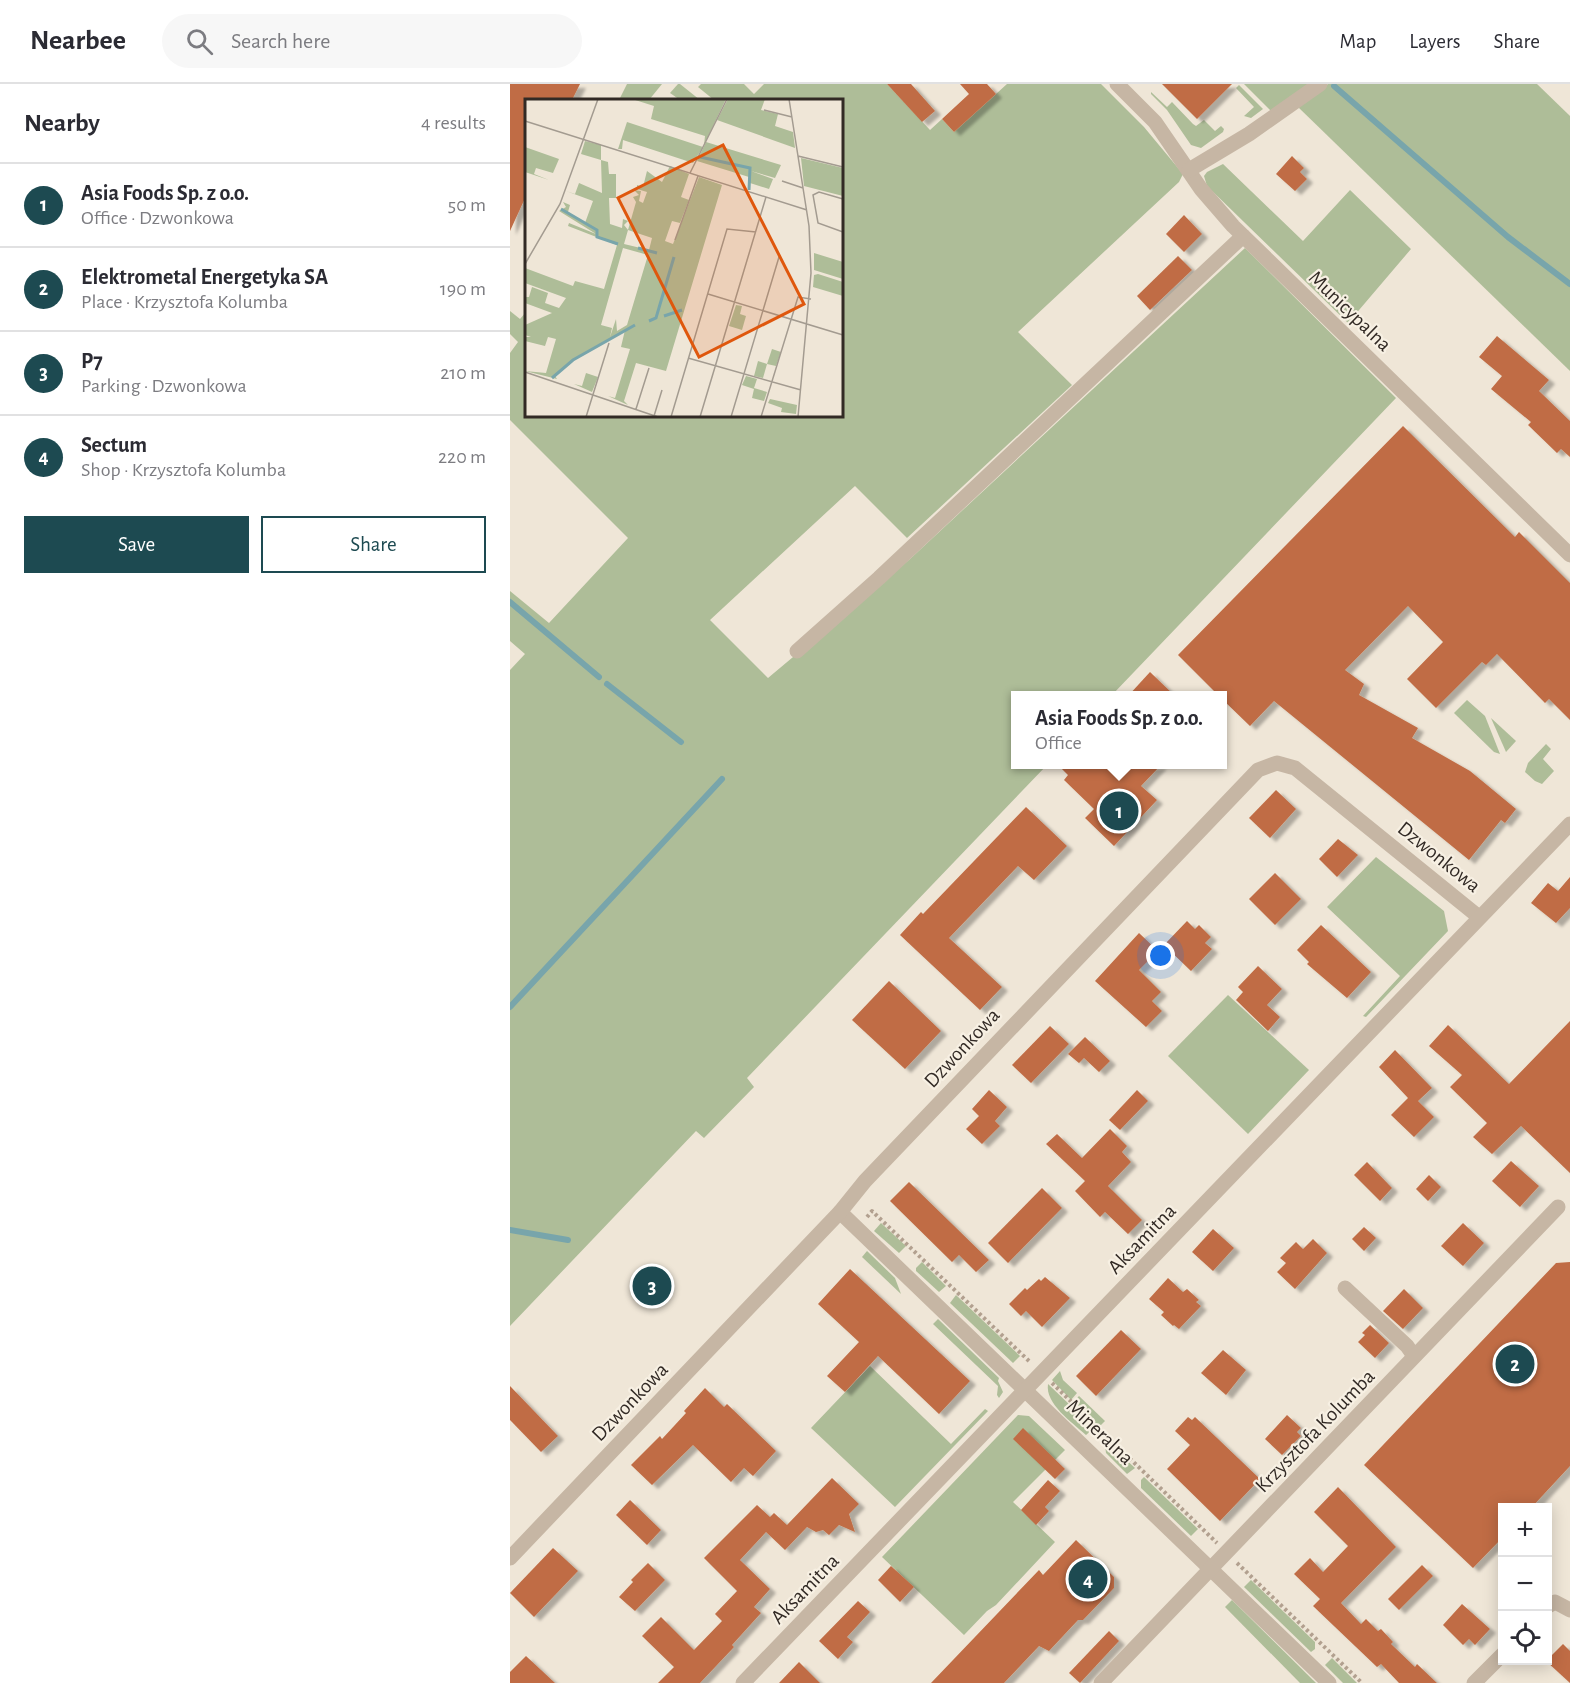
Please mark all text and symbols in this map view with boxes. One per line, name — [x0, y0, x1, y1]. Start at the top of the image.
search box — [162, 14, 582, 68]
icon: search — [183, 25, 216, 58]
text: Nearbee — [30, 27, 126, 55]
text: Search here — [231, 30, 330, 52]
text: Map — [1340, 31, 1376, 52]
text: Layers — [1409, 31, 1460, 52]
text: Share — [1493, 31, 1540, 52]
inset map — [525, 99, 843, 417]
text: Nearby — [24, 110, 100, 136]
text: 4 results — [421, 113, 486, 133]
text: Asia Foods Sp. z o.o. — [81, 182, 249, 204]
text: 1 — [40, 195, 47, 215]
text: 50 m — [448, 195, 486, 215]
text: Office · Dzwonkowa — [81, 208, 234, 228]
text: Elektrometal Energetyka SA — [81, 266, 328, 288]
street label: Municypalna — [1305, 267, 1396, 355]
text: 2 — [39, 279, 48, 299]
text: 190 m — [440, 279, 486, 299]
text: Place · Krzysztofa Kolumba — [81, 292, 288, 312]
text: P7 — [81, 350, 103, 372]
text: 3 — [39, 363, 48, 383]
text: 210 m — [440, 363, 486, 383]
text: Parking · Dzwonkowa — [81, 376, 247, 396]
text: Sectum — [81, 434, 147, 456]
text: 4 — [38, 447, 49, 467]
text: 220 m — [438, 447, 486, 467]
text: Shop · Krzysztofa Kolumba — [81, 460, 286, 480]
button: Save — [24, 516, 249, 573]
button: Share — [261, 516, 486, 573]
popup — [1011, 691, 1227, 769]
text: Asia Foods Sp. z o.o. — [1035, 707, 1203, 729]
text: Office — [1035, 733, 1082, 753]
pin: 1 — [1100, 788, 1138, 834]
street label: Dzwonkowa — [1394, 817, 1485, 897]
your location — [1146, 941, 1175, 970]
street label: Dzwonkowa — [920, 1004, 1004, 1092]
street label: Aksamitna — [1104, 1200, 1180, 1278]
pin: 3 — [632, 1264, 672, 1308]
pin: 2 — [1496, 1342, 1534, 1386]
street label: Dzwonkowa — [588, 1359, 672, 1445]
street label: Krzysztofa Kolumba — [1251, 1365, 1379, 1497]
street label: Mineralna — [1062, 1395, 1138, 1469]
map controls — [1498, 1503, 1552, 1665]
button: + — [1498, 1503, 1552, 1557]
street label: Aksamitna — [767, 1550, 843, 1628]
pin: 4 — [1068, 1556, 1108, 1602]
button: − — [1498, 1557, 1552, 1611]
button: locate — [1498, 1611, 1552, 1665]

